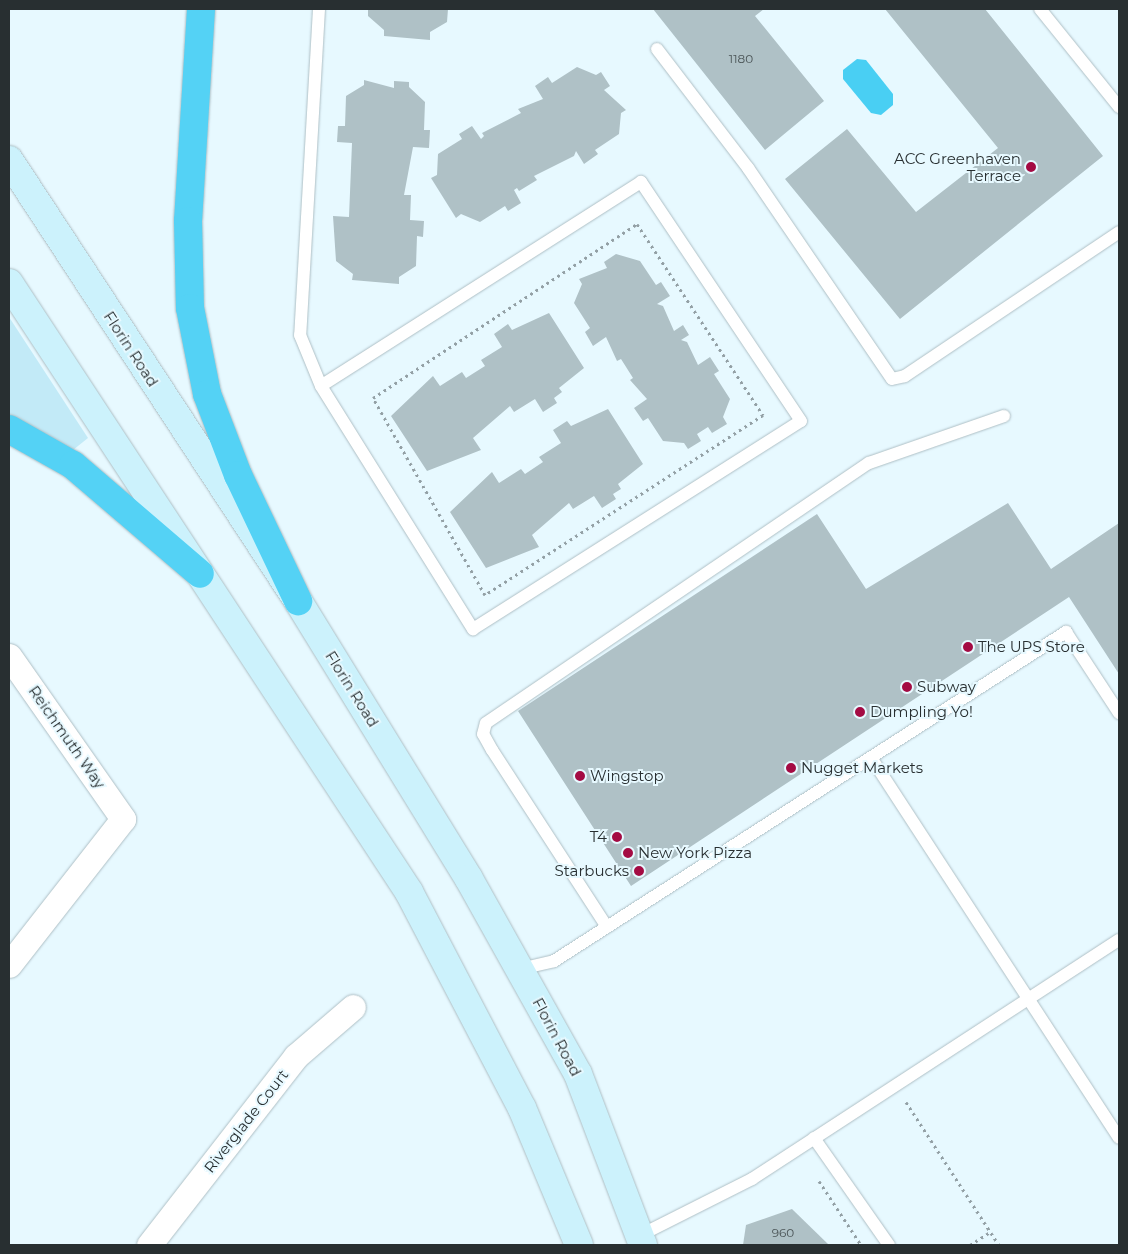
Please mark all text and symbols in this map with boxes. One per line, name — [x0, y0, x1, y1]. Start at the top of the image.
house number: 1180 — [729, 52, 753, 66]
place label: ACC Greenhaven Terrace — [894, 149, 1021, 184]
marker: ACC Greenhaven Terrace — [1025, 161, 1037, 173]
street label: Florin Road — [100, 308, 162, 390]
place label: The UPS Store — [978, 638, 1085, 656]
marker: The UPS Store — [962, 641, 974, 653]
street label: Florin Road — [322, 648, 382, 730]
place label: Subway — [917, 678, 976, 696]
marker: Subway — [901, 681, 913, 693]
street label: Reichmuth Way — [25, 682, 109, 792]
place label: Dumpling Yo! — [870, 703, 973, 721]
marker: Dumpling Yo! — [854, 706, 866, 718]
place label: Nugget Markets — [801, 759, 923, 777]
marker: Nugget Markets — [785, 762, 797, 774]
place label: Wingstop — [590, 767, 664, 785]
marker: Wingstop — [574, 770, 586, 782]
place label: T4 — [590, 828, 607, 846]
marker: T4 — [611, 831, 623, 843]
place label: New York Pizza — [638, 844, 752, 862]
marker: New York Pizza — [622, 847, 634, 859]
place label: Starbucks — [555, 862, 629, 880]
marker: Starbucks — [633, 865, 645, 877]
street label: Florin Road — [529, 995, 585, 1079]
street label: Riverglade Court — [200, 1066, 292, 1176]
house number: 960 — [772, 1226, 794, 1240]

